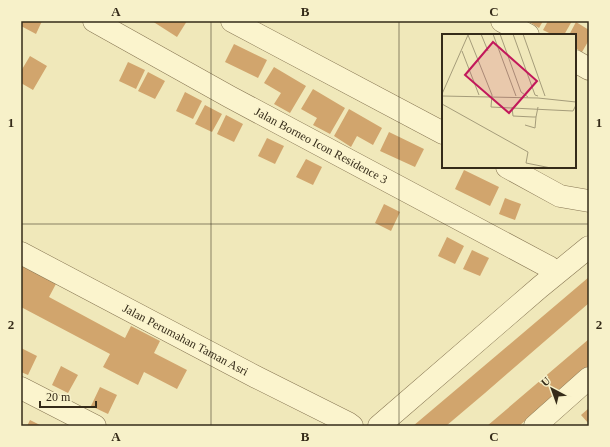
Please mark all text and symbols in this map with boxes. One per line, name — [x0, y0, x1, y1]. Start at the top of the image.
text: A — [111, 4, 121, 19]
text: B — [301, 4, 310, 19]
text: C — [489, 4, 499, 19]
inset map — [442, 34, 576, 168]
street label: Jalan Borneo Icon Residence 3 — [252, 104, 390, 187]
text: 1 — [8, 115, 14, 130]
text: 1 — [596, 115, 602, 130]
street label: Jalan Perumahan Taman Asri — [120, 301, 251, 379]
text: 2 — [8, 317, 14, 332]
text: 2 — [596, 317, 602, 332]
north arrow — [532, 369, 572, 409]
text: U — [539, 374, 552, 389]
scale bar — [40, 383, 96, 409]
text: 20 m — [46, 390, 71, 404]
text: A — [111, 429, 121, 444]
text: B — [301, 429, 310, 444]
text: C — [489, 429, 499, 444]

